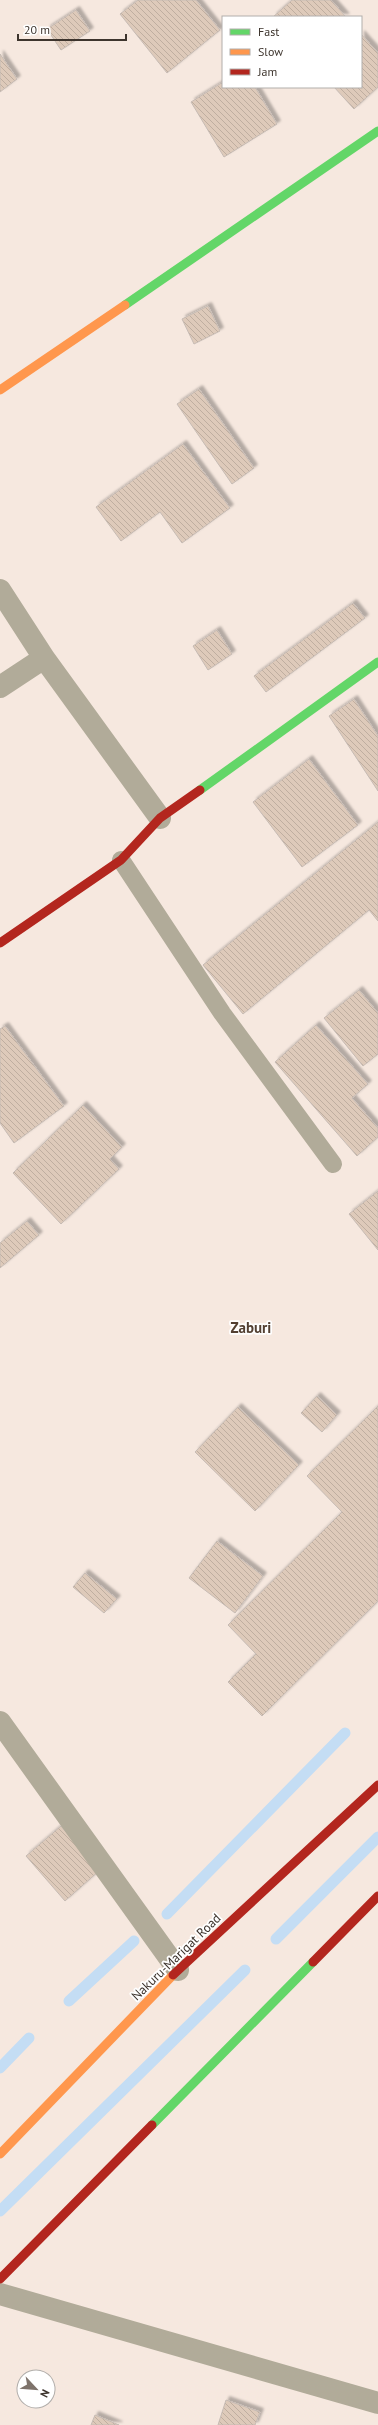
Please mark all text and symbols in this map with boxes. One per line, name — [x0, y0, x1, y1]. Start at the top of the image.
scale bar — [18, 16, 126, 42]
legend — [222, 16, 362, 88]
text: 20 m — [24, 22, 50, 37]
text: Fast — [258, 24, 279, 39]
text: Slow — [258, 44, 283, 59]
text: Jam — [257, 64, 277, 79]
district label: Zaburi — [231, 1318, 271, 1337]
street label: Nakuru-Marigat Road — [128, 1910, 224, 2004]
north arrow — [16, 2369, 56, 2409]
text: N — [37, 2387, 53, 2400]

